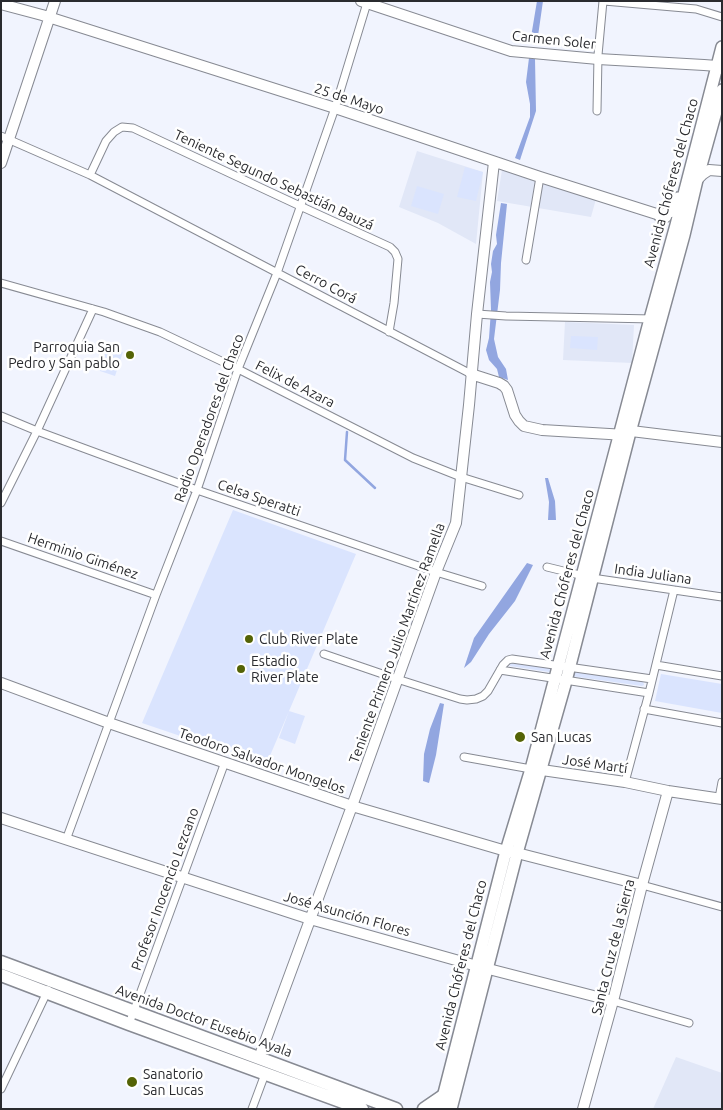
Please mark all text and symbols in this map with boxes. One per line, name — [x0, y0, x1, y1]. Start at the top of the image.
street label: Carmen Soler — [511, 27, 597, 53]
street label: 25 de Mayo — [312, 80, 386, 118]
street label: Avenida Chóferes del Chaco — [640, 96, 702, 270]
street label: Teniente Segundo Sebastián Bauzá — [171, 126, 377, 234]
street label: Cerro Corá — [292, 261, 360, 307]
street label: Radio Operadores del Chaco — [171, 331, 247, 505]
place label: Parroquia San Pedro y San pablo — [8, 339, 120, 372]
marker: Parroquia San Pedro y San pablo — [124, 349, 136, 361]
street label: Felix de Azara — [252, 357, 338, 411]
street label: Celsa Speratti — [215, 476, 303, 520]
street label: Avenida Chóferes del Chaco — [536, 487, 598, 661]
street label: Teniente Primero Julio Martínez Ramella — [346, 521, 448, 765]
street label: Herminio Giménez — [26, 529, 140, 583]
street label: India Juliana — [613, 560, 693, 588]
place label: Club River Plate — [259, 631, 358, 647]
marker: Club River Plate — [243, 633, 255, 645]
place label: Estadio River Plate — [251, 653, 319, 686]
marker: Estadio River Plate — [235, 663, 247, 675]
street label: Teodoro Salvador Mongelos — [176, 725, 348, 797]
place label: San Lucas — [531, 729, 592, 745]
marker: San Lucas — [513, 730, 527, 744]
street label: José Martí — [561, 751, 629, 777]
street label: Profesor Inocencio Lezcano — [128, 805, 202, 973]
street label: Santa Cruz de la Sierra — [588, 877, 638, 1017]
street label: Avenida Chóferes del Chaco — [432, 878, 490, 1052]
street label: José Asunción Flores — [282, 888, 412, 940]
street label: Avenida Doctor Eusebio Ayala — [113, 981, 295, 1061]
place label: Sanatorio San Lucas — [143, 1066, 204, 1098]
marker: Sanatorio San Lucas — [125, 1075, 139, 1089]

